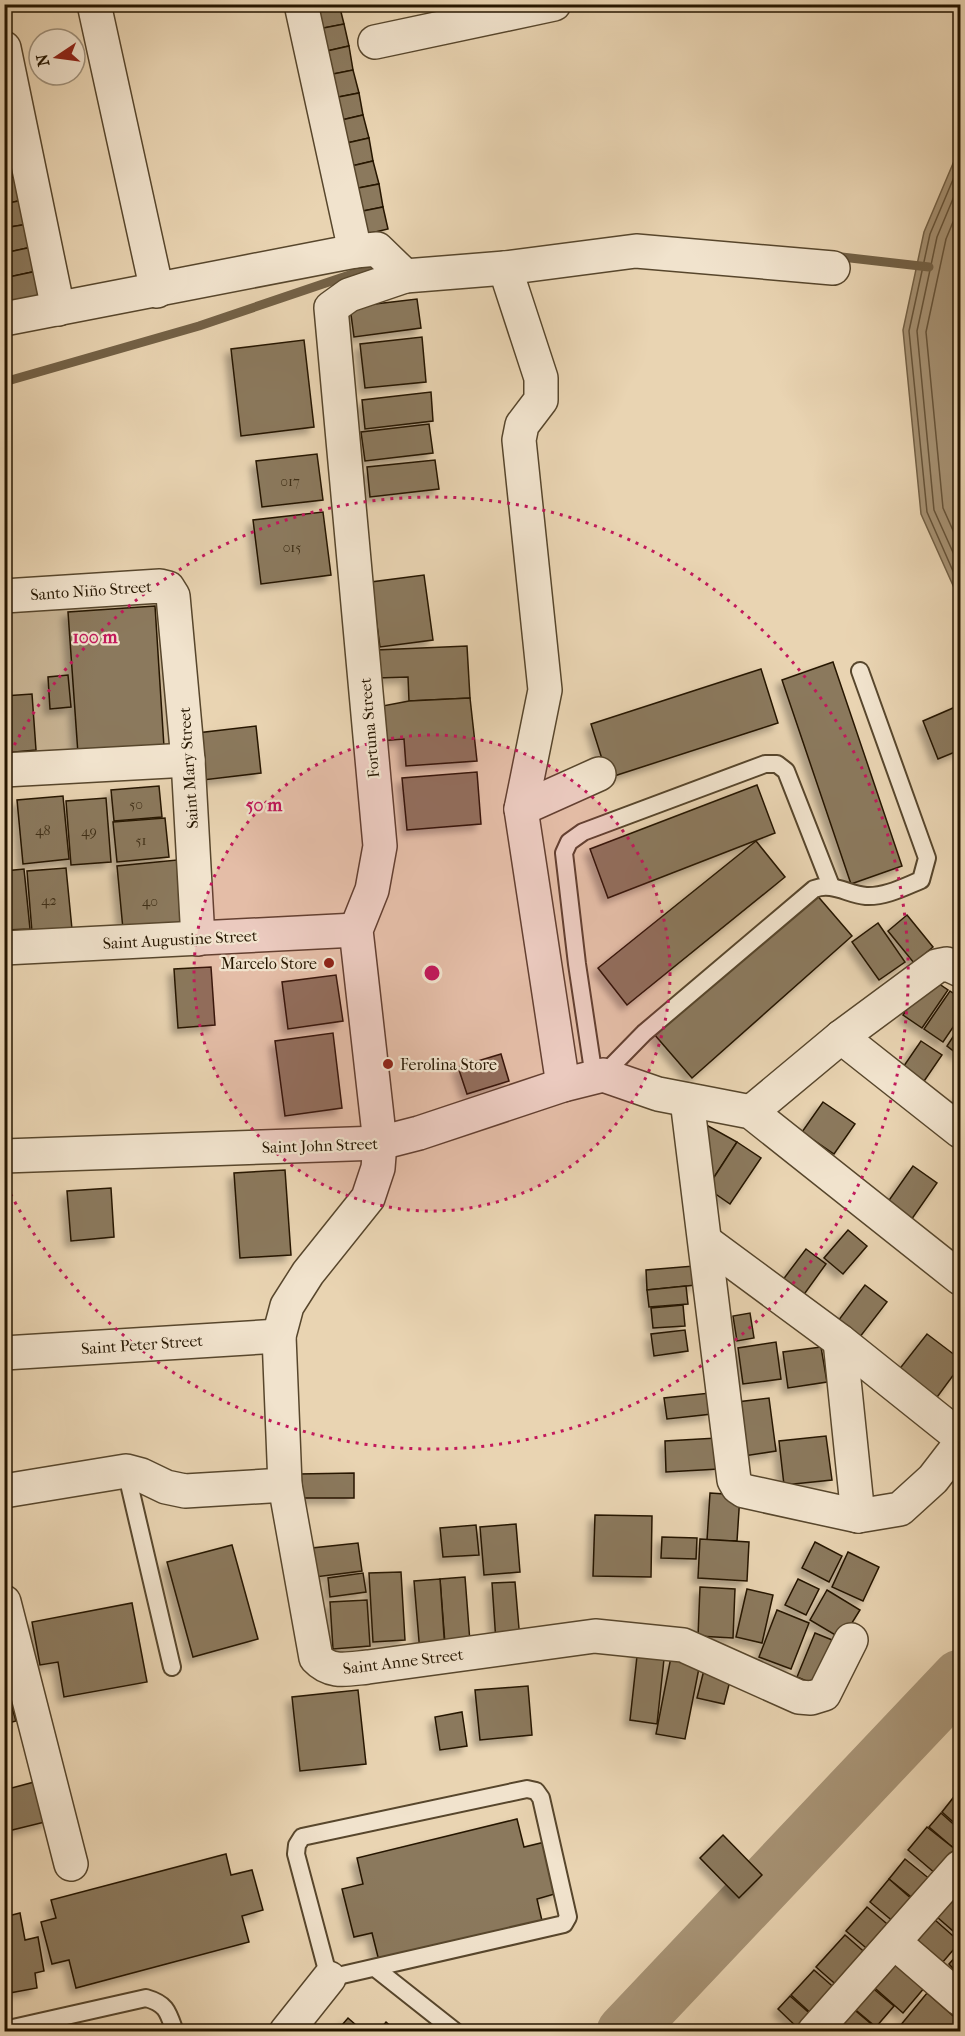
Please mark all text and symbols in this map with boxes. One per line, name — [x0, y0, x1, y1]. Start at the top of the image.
north arrow — [27, 27, 87, 87]
text: N — [32, 51, 53, 68]
house number: 017 — [280, 473, 300, 490]
house number: 015 — [283, 539, 301, 556]
street label: Santo Niño Street — [30, 577, 153, 604]
text: 100 m — [72, 627, 119, 648]
street label: Fortuna Street — [356, 677, 383, 779]
street label: Saint Mary Street — [175, 706, 202, 829]
text: 50 m — [246, 795, 283, 816]
house number: 50 — [129, 796, 143, 813]
house number: 48 — [35, 822, 51, 839]
house number: 49 — [81, 823, 97, 840]
house number: 51 — [135, 832, 147, 849]
house number: 42 — [41, 892, 57, 909]
house number: 40 — [142, 893, 158, 910]
street label: Saint Augustine Street — [102, 926, 258, 953]
place label: Marcelo Store — [221, 954, 317, 973]
marker: Marcelo Store — [322, 956, 336, 970]
centre of rings — [422, 963, 442, 983]
place label: Ferolina Store — [400, 1055, 497, 1074]
marker: Ferolina Store — [381, 1057, 395, 1071]
street label: Saint John Street — [262, 1134, 379, 1157]
street label: Saint Peter Street — [81, 1331, 204, 1358]
street label: Saint Anne Street — [342, 1645, 465, 1678]

